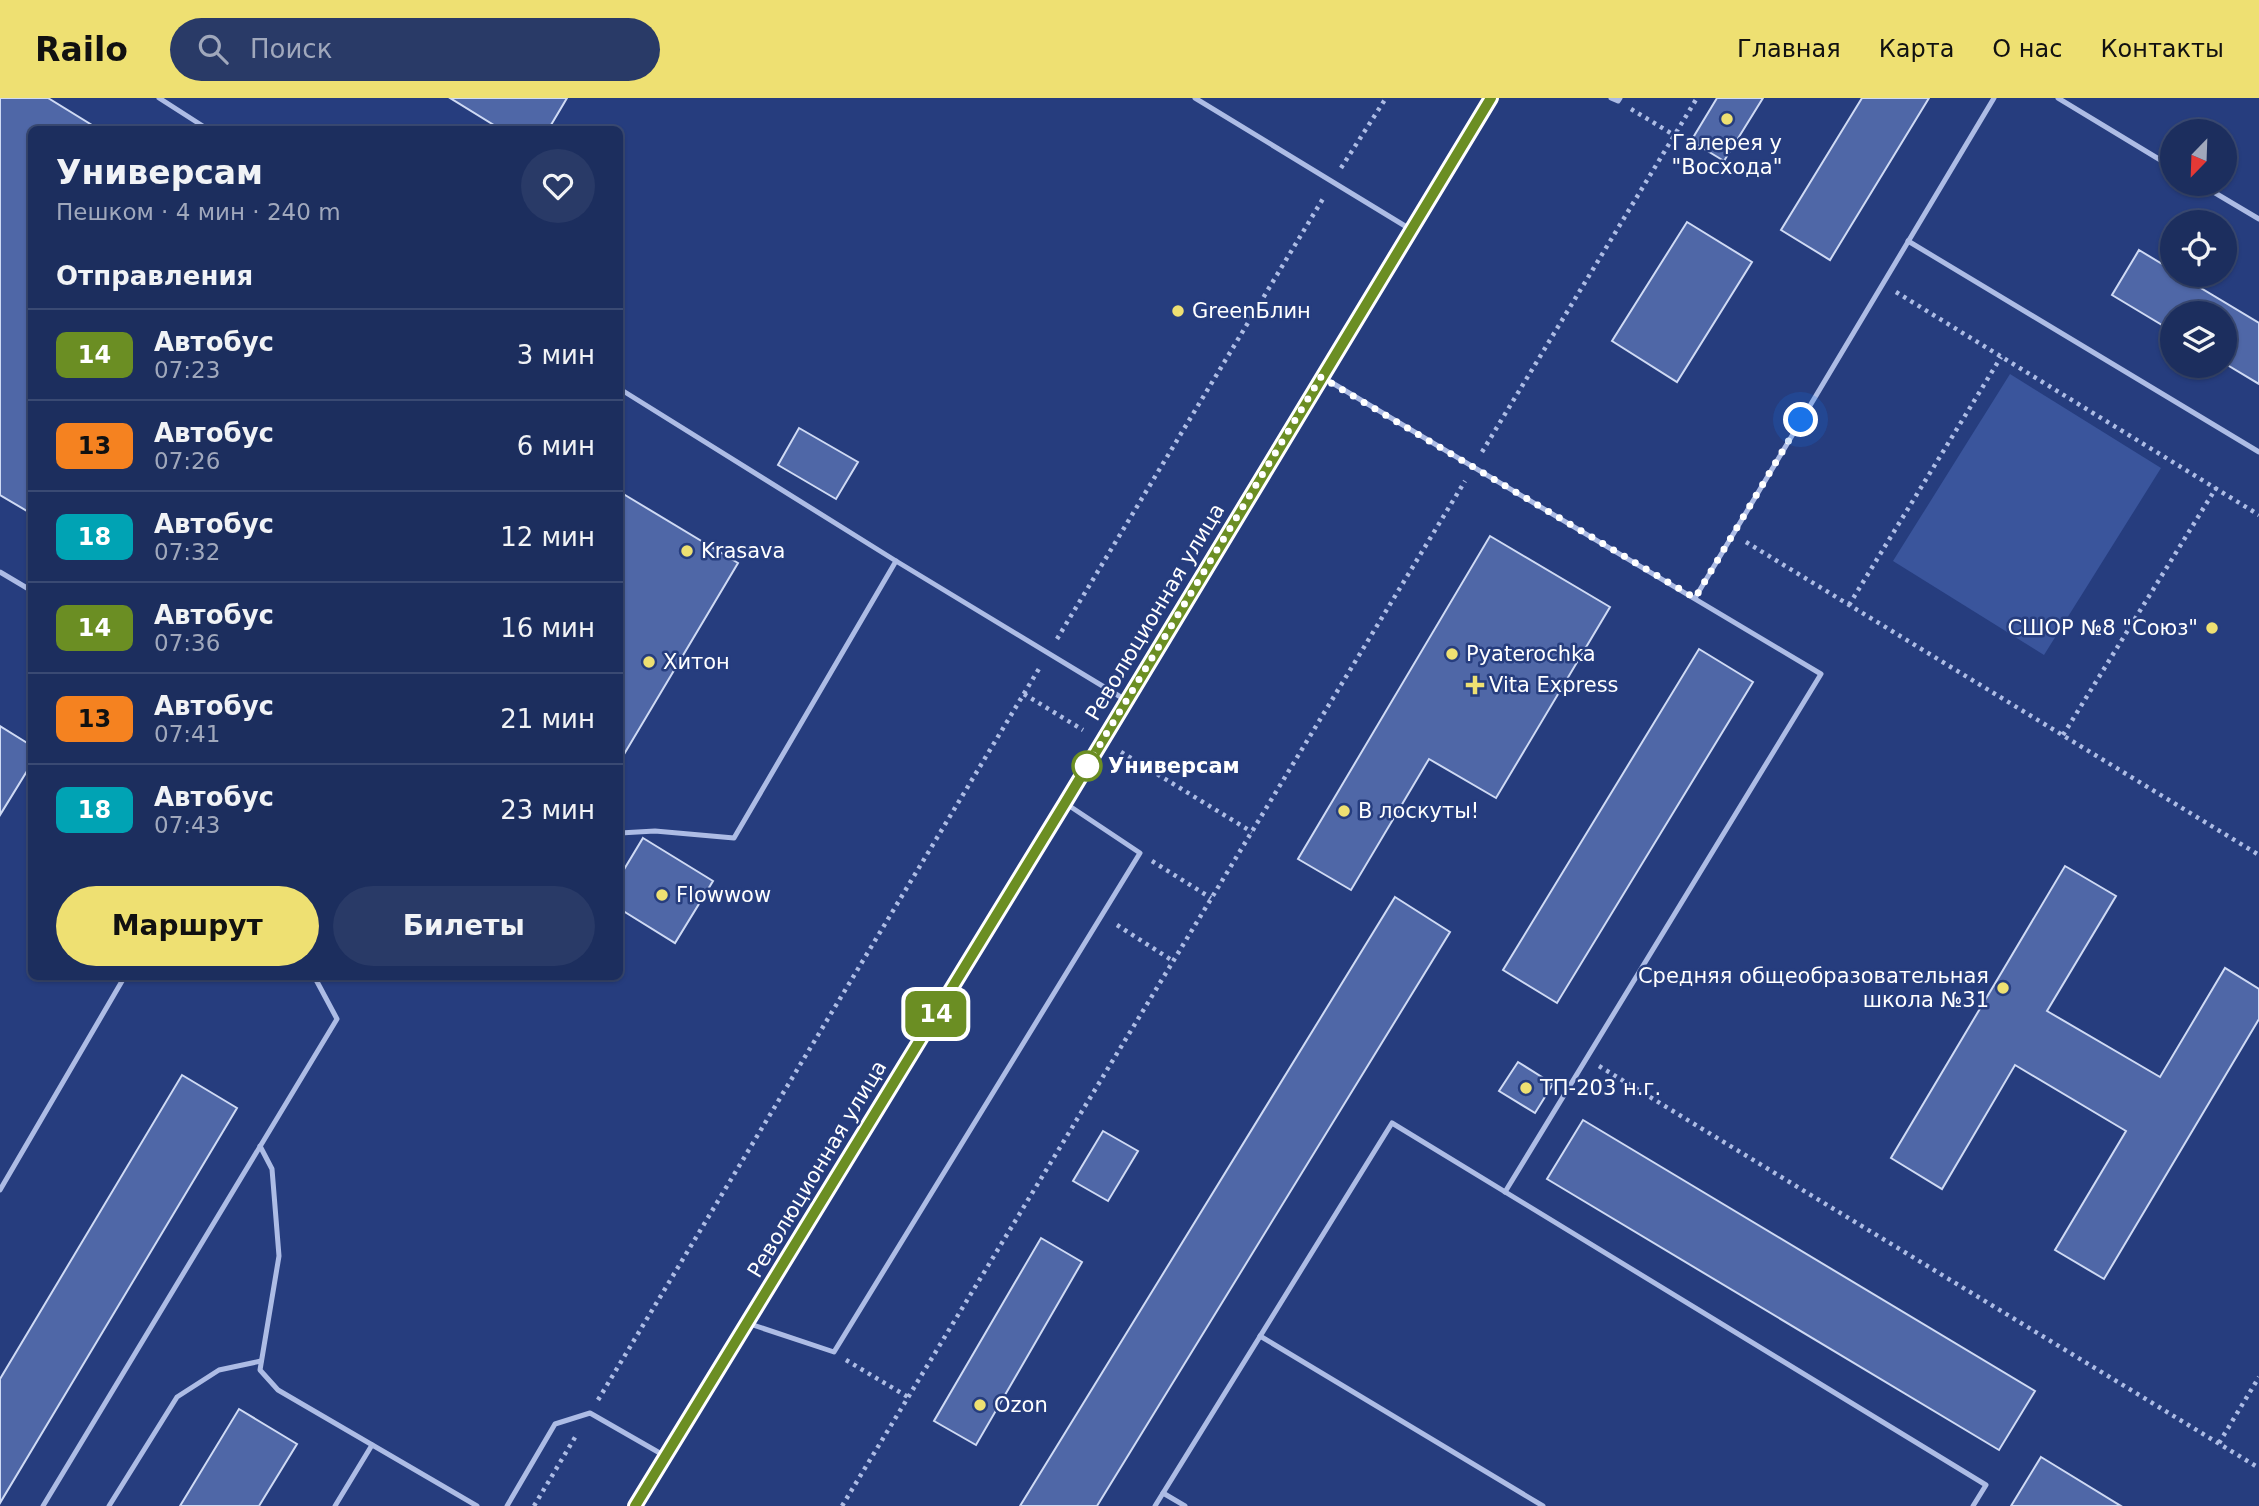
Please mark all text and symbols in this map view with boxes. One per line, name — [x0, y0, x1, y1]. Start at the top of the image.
search box — [170, 18, 660, 81]
text: Railo — [35, 30, 128, 69]
icon: search — [194, 30, 232, 68]
text: Поиск — [250, 34, 332, 64]
text: Главная — [1737, 35, 1841, 63]
text: Карта — [1879, 35, 1954, 63]
text: О нас — [1992, 35, 2062, 63]
text: Контакты — [2100, 35, 2224, 63]
marker: Галерея у "Восхода" — [1719, 111, 1735, 127]
north arrow — [2160, 119, 2236, 196]
map controls — [2160, 119, 2237, 378]
place label: Галерея у "Восхода" — [1672, 131, 1782, 179]
button: heart — [521, 149, 595, 223]
text: Универсам — [56, 153, 263, 192]
text: Пешком · 4 мин · 240 m — [56, 199, 341, 225]
button: locate — [2160, 210, 2237, 287]
text: Отправления — [56, 261, 253, 291]
place label: GreenБлин — [1192, 299, 1311, 323]
button: layers — [2160, 301, 2237, 378]
marker: GreenБлин — [1170, 303, 1186, 319]
text: Автобус — [154, 327, 274, 357]
text: 3 мин — [517, 340, 595, 370]
text: 14 — [78, 341, 111, 369]
text: 07:23 — [154, 357, 220, 383]
your location — [1783, 402, 1818, 437]
text: Автобус — [154, 418, 274, 448]
text: 6 мин — [517, 431, 595, 461]
text: 13 — [78, 432, 111, 460]
text: 07:26 — [154, 448, 220, 474]
street label: Революционная улица — [1081, 499, 1229, 725]
text: Автобус — [154, 509, 274, 539]
text: 12 мин — [500, 522, 595, 552]
text: 18 — [78, 523, 111, 551]
text: 07:32 — [154, 539, 220, 565]
place label: Krasava — [701, 539, 785, 563]
marker: Krasava — [679, 543, 695, 559]
text: Автобус — [154, 600, 274, 630]
text: 16 мин — [500, 613, 595, 643]
text: 14 — [78, 614, 111, 642]
place label: СШОР №8 "Союз" — [2007, 616, 2198, 640]
marker: СШОР №8 "Союз" — [2204, 620, 2220, 636]
text: 07:36 — [154, 630, 220, 656]
place label: Pyaterochka — [1466, 642, 1596, 666]
marker: Pyaterochka — [1444, 646, 1460, 662]
place label: Хитон — [663, 650, 730, 674]
marker: Хитон — [641, 654, 657, 670]
place label: Vita Express — [1489, 673, 1619, 697]
marker: Vita Express — [1467, 677, 1483, 693]
text: Автобус — [154, 691, 274, 721]
text: 21 мин — [500, 704, 595, 734]
text: 13 — [78, 705, 111, 733]
text: 07:41 — [154, 721, 220, 747]
marker: Универсам — [1072, 751, 1102, 781]
place label: Универсам — [1108, 754, 1240, 778]
text: Автобус — [154, 782, 274, 812]
text: 23 мин — [500, 795, 595, 825]
text: 18 — [78, 796, 111, 824]
place label: В лоскуты! — [1358, 799, 1479, 823]
marker: В лоскуты! — [1336, 803, 1352, 819]
text: 07:43 — [154, 812, 220, 838]
place label: Flowwow — [676, 883, 771, 907]
button: Маршрут — [56, 886, 319, 966]
button: Билеты — [333, 886, 595, 966]
marker: Flowwow — [654, 887, 670, 903]
place label: Средняя общеобразовательная школа №31 — [1638, 964, 1989, 1012]
marker: Средняя общеобразовательная школа №31 — [1995, 980, 2011, 996]
line badge: 14 — [904, 991, 968, 1037]
text: 14 — [919, 1000, 953, 1028]
street label: Революционная улица — [743, 1056, 891, 1282]
place label: ТП-203 н.г. — [1539, 1076, 1661, 1100]
marker: ТП-203 н.г. — [1518, 1080, 1534, 1096]
place label: Ozon — [994, 1393, 1048, 1417]
marker: Ozon — [972, 1397, 988, 1413]

